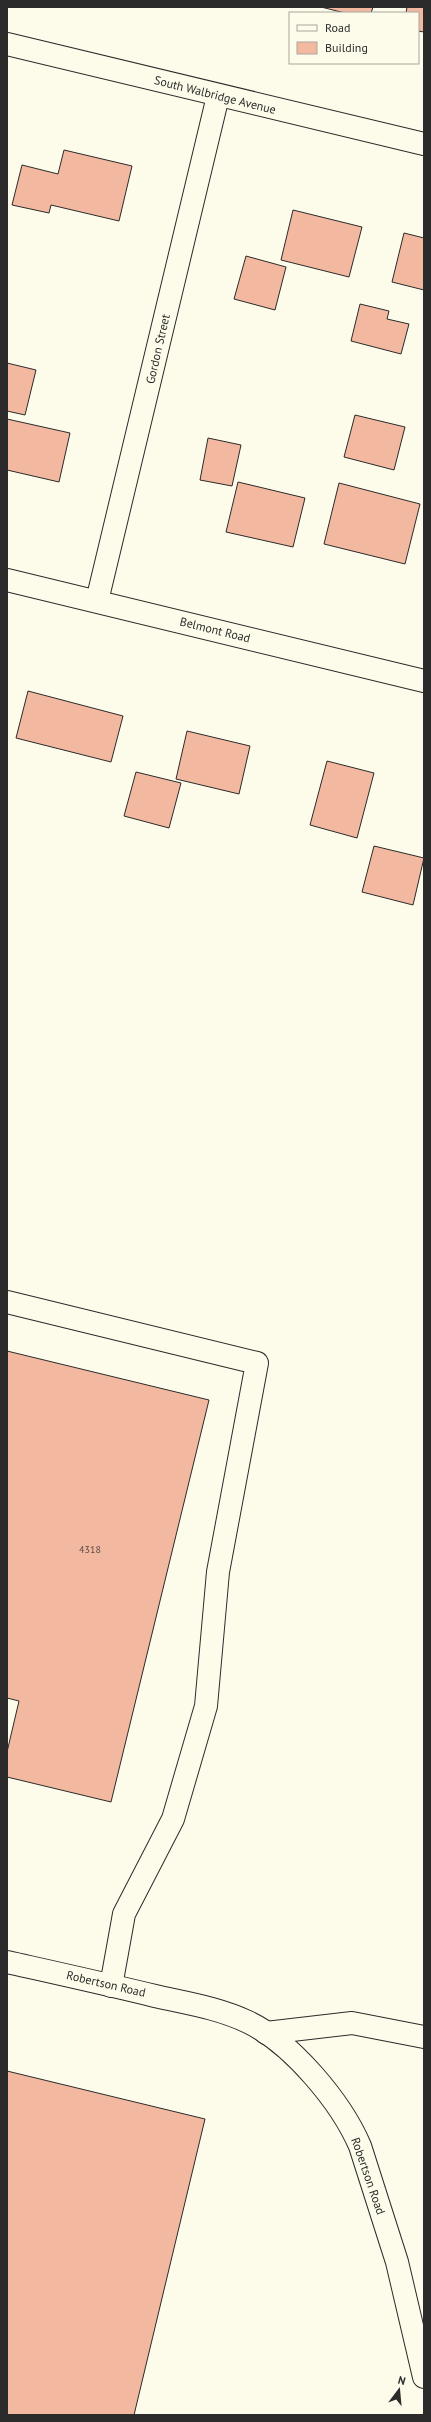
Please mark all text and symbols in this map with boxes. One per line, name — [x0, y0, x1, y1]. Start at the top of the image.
legend — [289, 12, 419, 64]
text: Road — [325, 20, 350, 35]
text: Building — [325, 40, 368, 55]
street label: South Walbridge Avenue — [153, 72, 278, 117]
street label: Gordon Street — [142, 313, 173, 385]
street label: Belmont Road — [178, 614, 252, 646]
house number: 4318 — [79, 1543, 101, 1556]
street label: Robertson Road — [65, 1967, 147, 2000]
street label: Robertson Road — [348, 2135, 389, 2216]
north arrow — [379, 2370, 419, 2410]
text: N — [396, 2373, 407, 2388]

